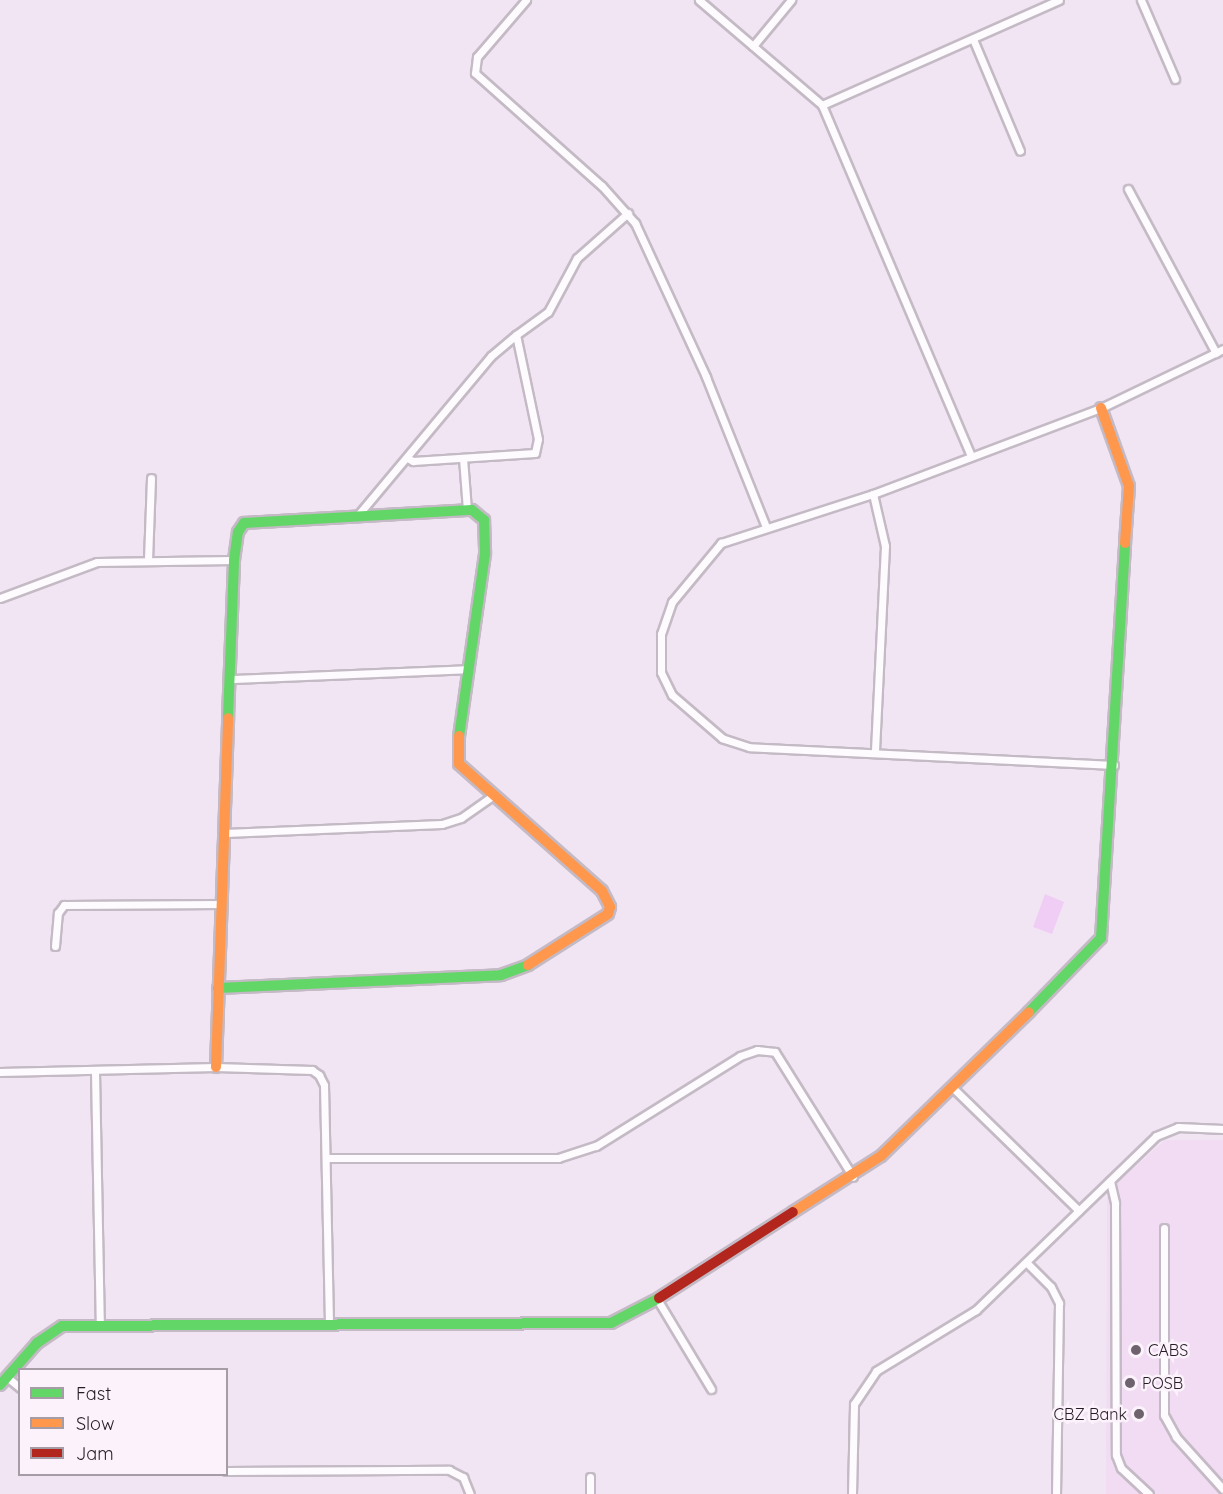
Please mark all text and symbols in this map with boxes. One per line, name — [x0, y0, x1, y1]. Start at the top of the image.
place label: CABS — [1148, 1340, 1188, 1360]
marker: CABS — [1129, 1343, 1143, 1357]
legend — [18, 1368, 228, 1476]
place label: POSB — [1142, 1373, 1183, 1393]
marker: POSB — [1123, 1376, 1137, 1390]
text: Fast — [76, 1382, 111, 1405]
place label: CBZ Bank — [1054, 1404, 1127, 1424]
marker: CBZ Bank — [1132, 1407, 1146, 1421]
text: Slow — [76, 1412, 114, 1435]
text: Jam — [76, 1442, 114, 1465]

